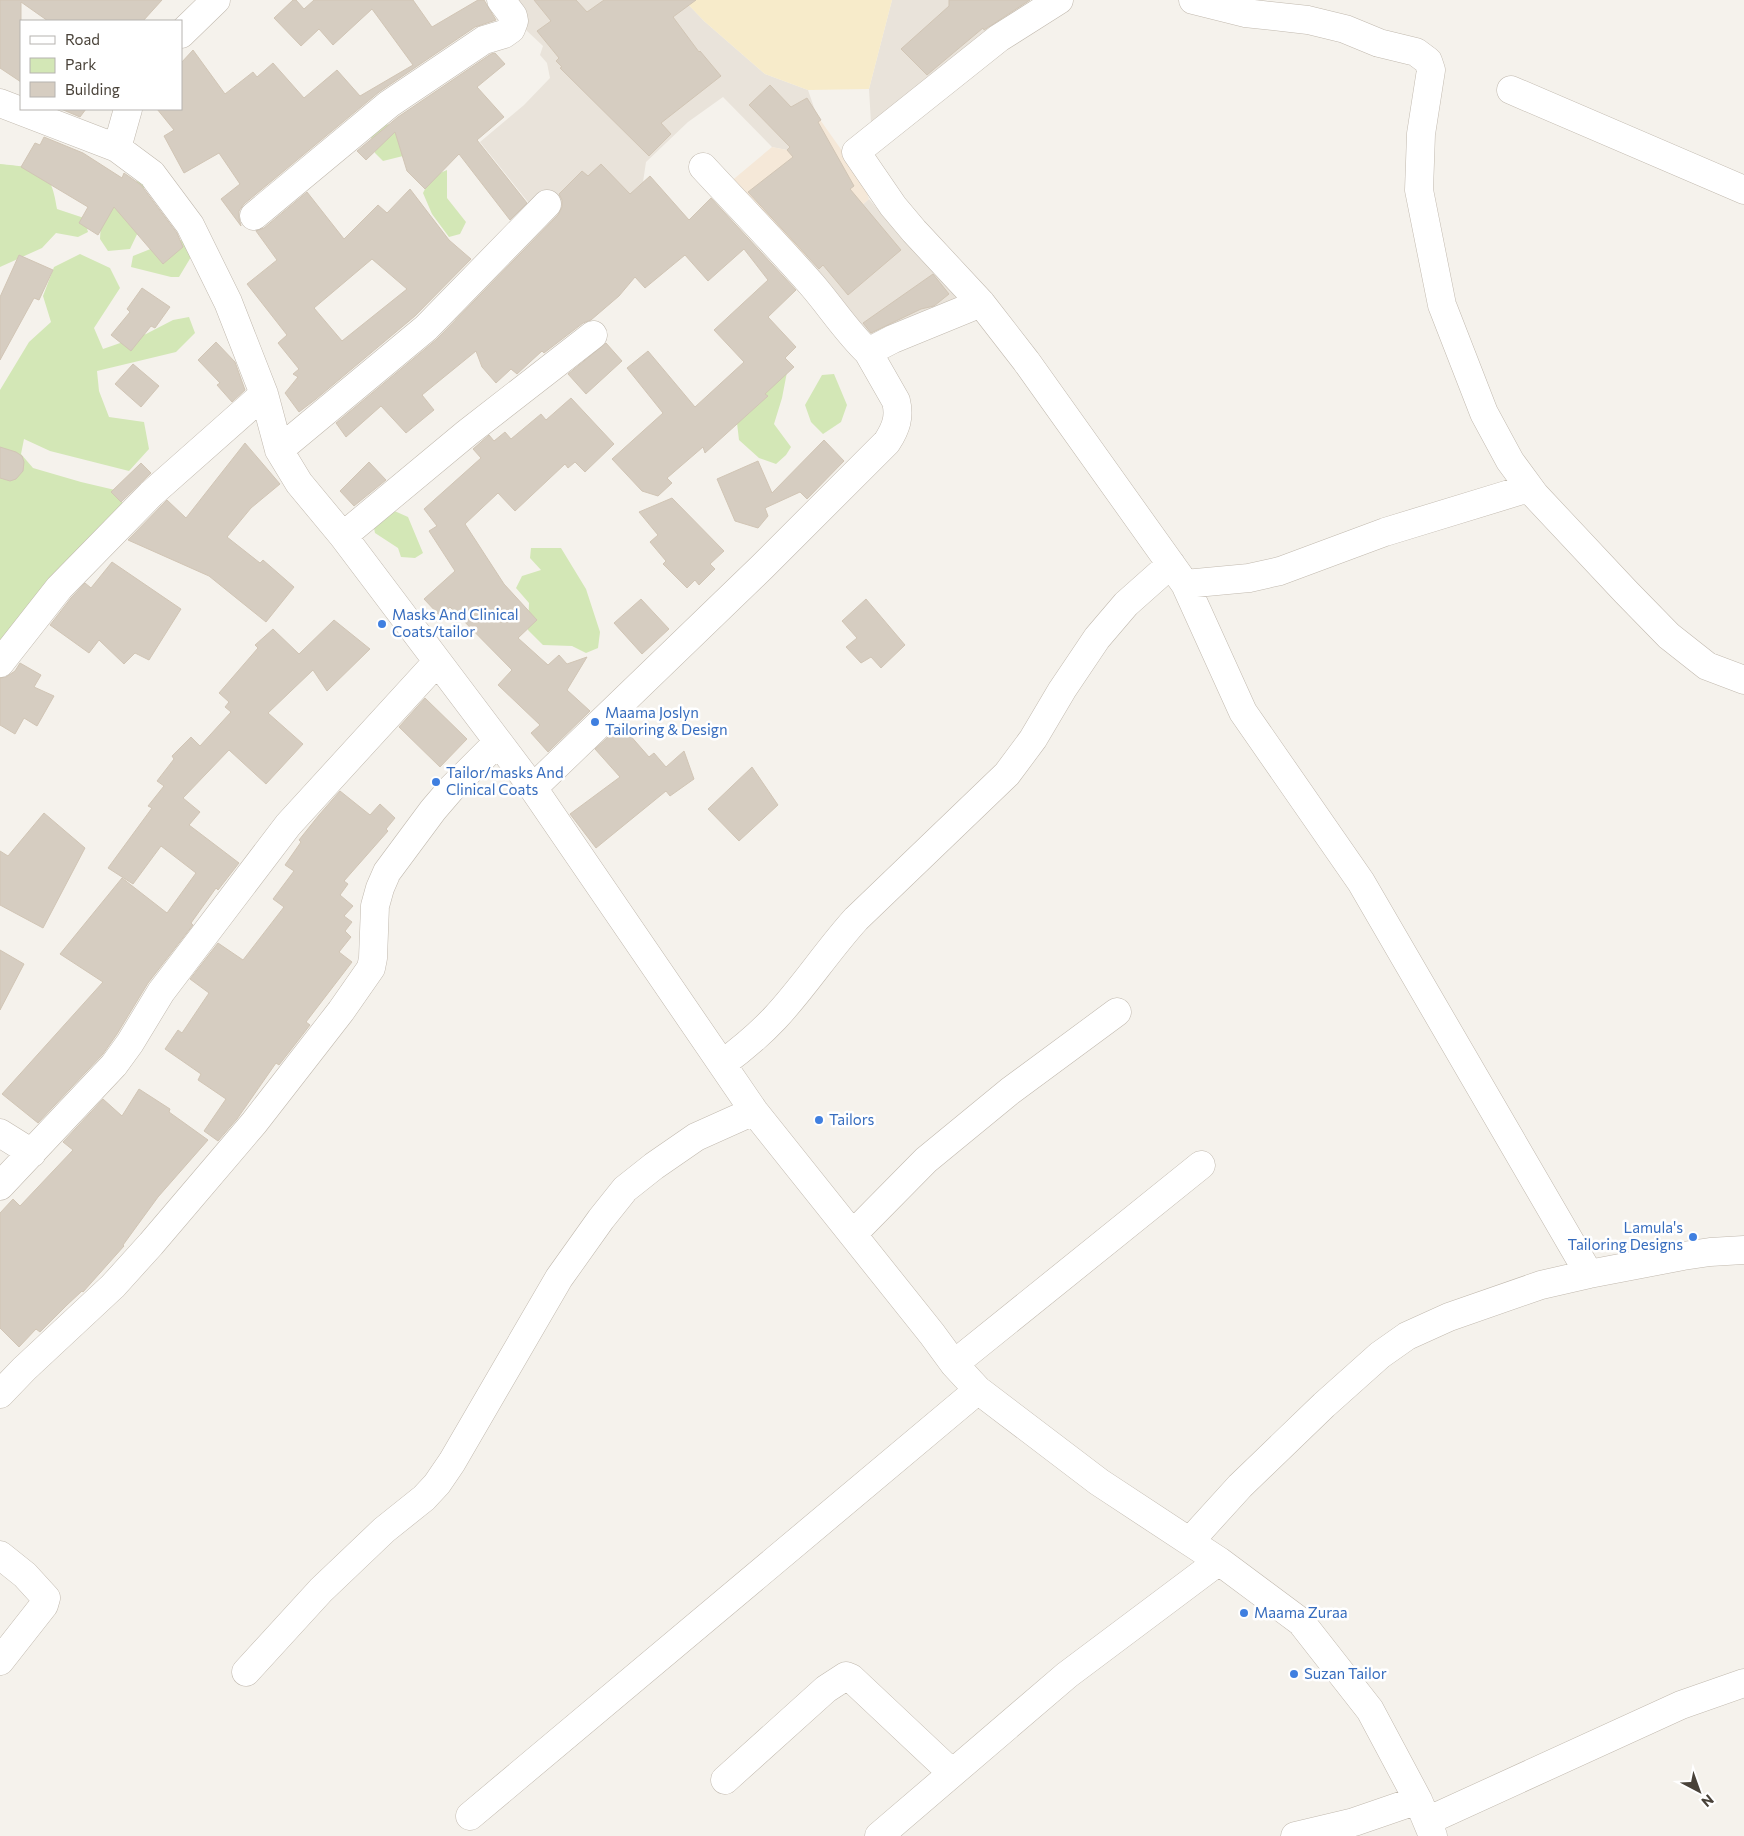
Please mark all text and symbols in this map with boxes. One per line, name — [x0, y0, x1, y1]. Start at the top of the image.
legend — [20, 20, 182, 110]
text: Road — [65, 30, 100, 48]
text: Park — [65, 55, 96, 73]
text: Building — [65, 80, 120, 98]
place label: Masks And Clinical Coats/tailor — [392, 605, 519, 640]
marker: Masks And Clinical Coats/tailor — [376, 618, 388, 630]
place label: Maama Joslyn Tailoring & Design — [605, 703, 727, 738]
marker: Maama Joslyn Tailoring & Design — [589, 716, 601, 728]
place label: Tailor/masks And Clinical Coats — [446, 763, 564, 798]
marker: Tailor/masks And Clinical Coats — [430, 776, 442, 788]
place label: Tailors — [829, 1110, 875, 1128]
marker: Tailors — [813, 1114, 825, 1126]
place label: Lamula's Tailoring Designs — [1568, 1218, 1683, 1253]
marker: Lamula's Tailoring Designs — [1687, 1231, 1699, 1243]
place label: Maama Zuraa — [1254, 1603, 1348, 1621]
marker: Maama Zuraa — [1238, 1607, 1250, 1619]
place label: Suzan Tailor — [1304, 1664, 1387, 1682]
marker: Suzan Tailor — [1288, 1668, 1300, 1680]
north arrow — [1674, 1766, 1724, 1816]
text: N — [1698, 1791, 1717, 1811]

